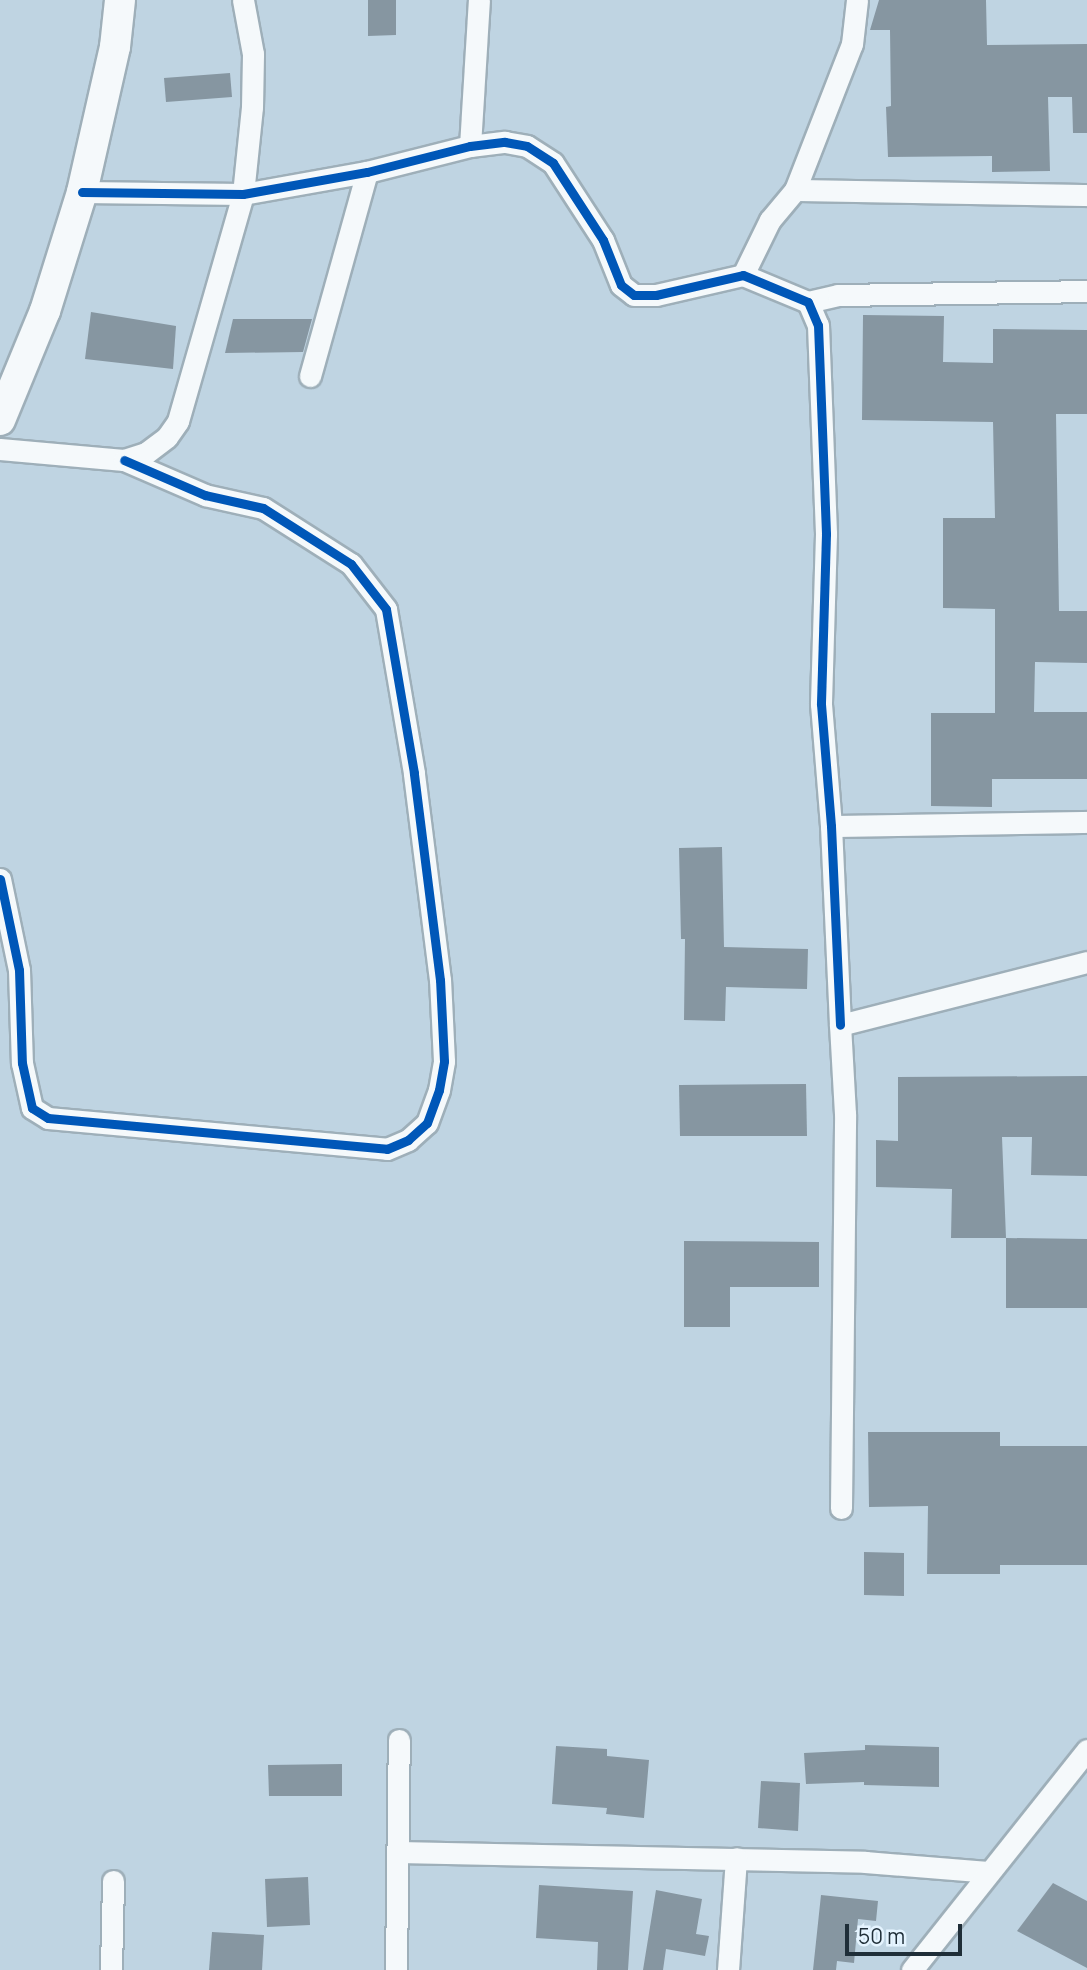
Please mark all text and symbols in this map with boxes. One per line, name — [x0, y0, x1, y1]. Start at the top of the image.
scale bar — [849, 1910, 966, 1954]
text: 50 m — [858, 1922, 905, 1950]

